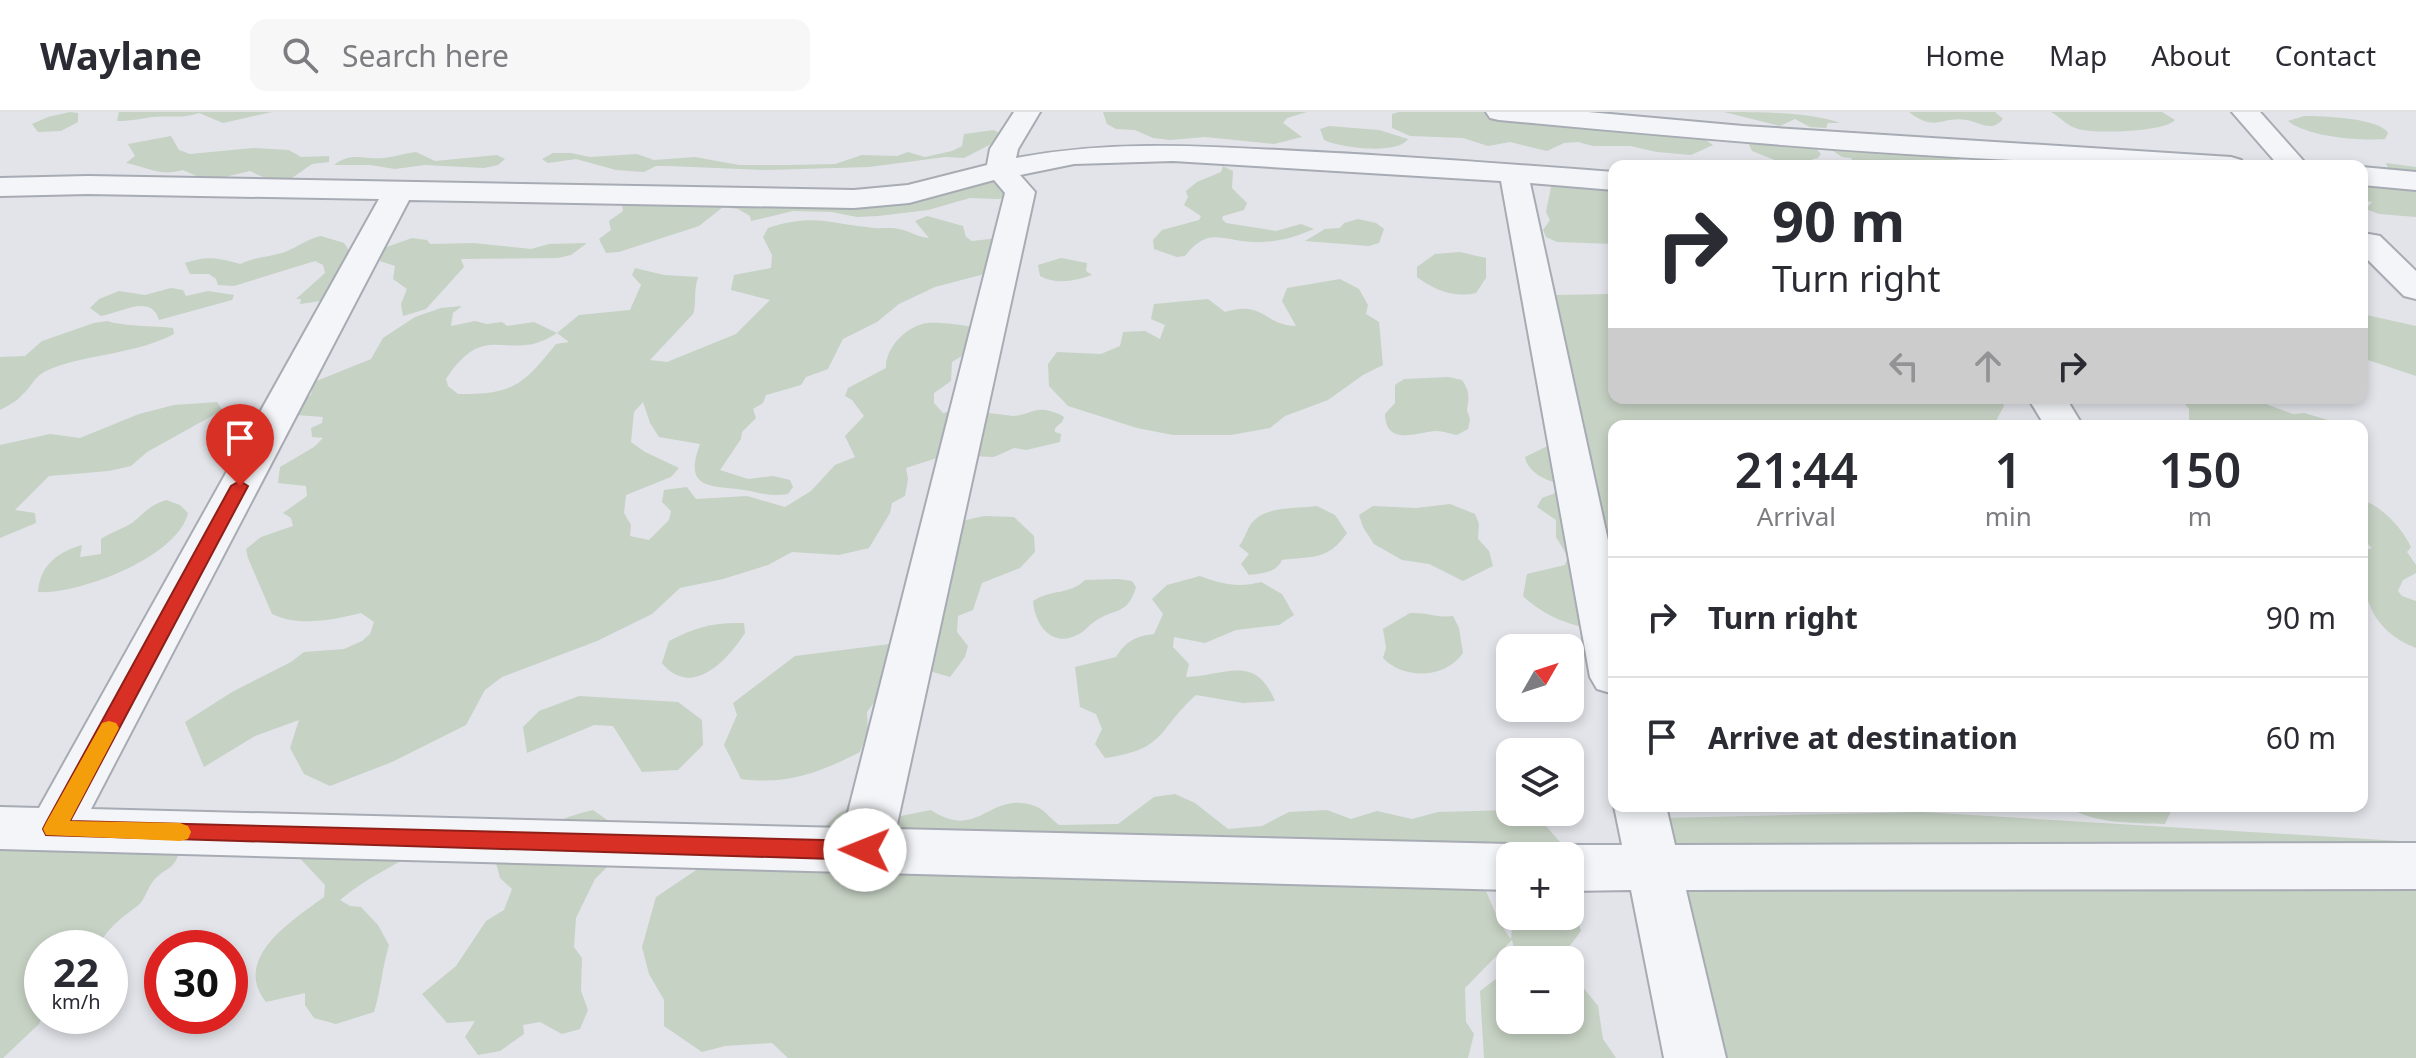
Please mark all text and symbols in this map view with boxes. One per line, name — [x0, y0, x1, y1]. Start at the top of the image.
search box — [250, 19, 810, 91]
text: Waylane — [40, 29, 202, 81]
icon: search — [278, 33, 322, 77]
text: Search here — [342, 35, 509, 76]
text: Home — [1925, 36, 2005, 74]
text: Map — [2049, 36, 2107, 74]
text: About — [2151, 36, 2231, 74]
text: Contact — [2275, 36, 2376, 74]
text: 90 m — [1772, 182, 1905, 258]
icon: right — [1640, 192, 1744, 296]
text: Turn right — [1772, 254, 1940, 303]
icon: left — [1882, 344, 1926, 388]
icon: ahead — [1966, 344, 2010, 388]
icon: right — [2050, 344, 2094, 388]
pin — [206, 404, 274, 486]
icon: arrive — [218, 416, 262, 460]
text: 21:44 — [1735, 437, 1858, 502]
text: 1 — [1995, 437, 2022, 502]
text: 150 — [2159, 437, 2241, 502]
text: Arrival — [1757, 498, 1836, 534]
text: min — [1985, 498, 2032, 534]
text: m — [2188, 498, 2212, 534]
icon: right — [1640, 595, 1684, 639]
text: Turn right — [1708, 597, 1858, 638]
text: 90 m — [2266, 597, 2336, 638]
north arrow — [1496, 634, 1584, 722]
map controls — [1496, 634, 1584, 1034]
icon: arrive — [1640, 715, 1684, 759]
text: Arrive at destination — [1708, 717, 2018, 758]
text: 60 m — [2266, 717, 2336, 758]
button: layers — [1496, 738, 1584, 826]
position arrow — [823, 808, 907, 892]
button: + — [1496, 842, 1584, 930]
speed limit sign: 30 — [144, 930, 248, 1034]
text: 22 — [53, 944, 99, 999]
button: − — [1496, 946, 1584, 1034]
text: km/h — [51, 988, 101, 1015]

